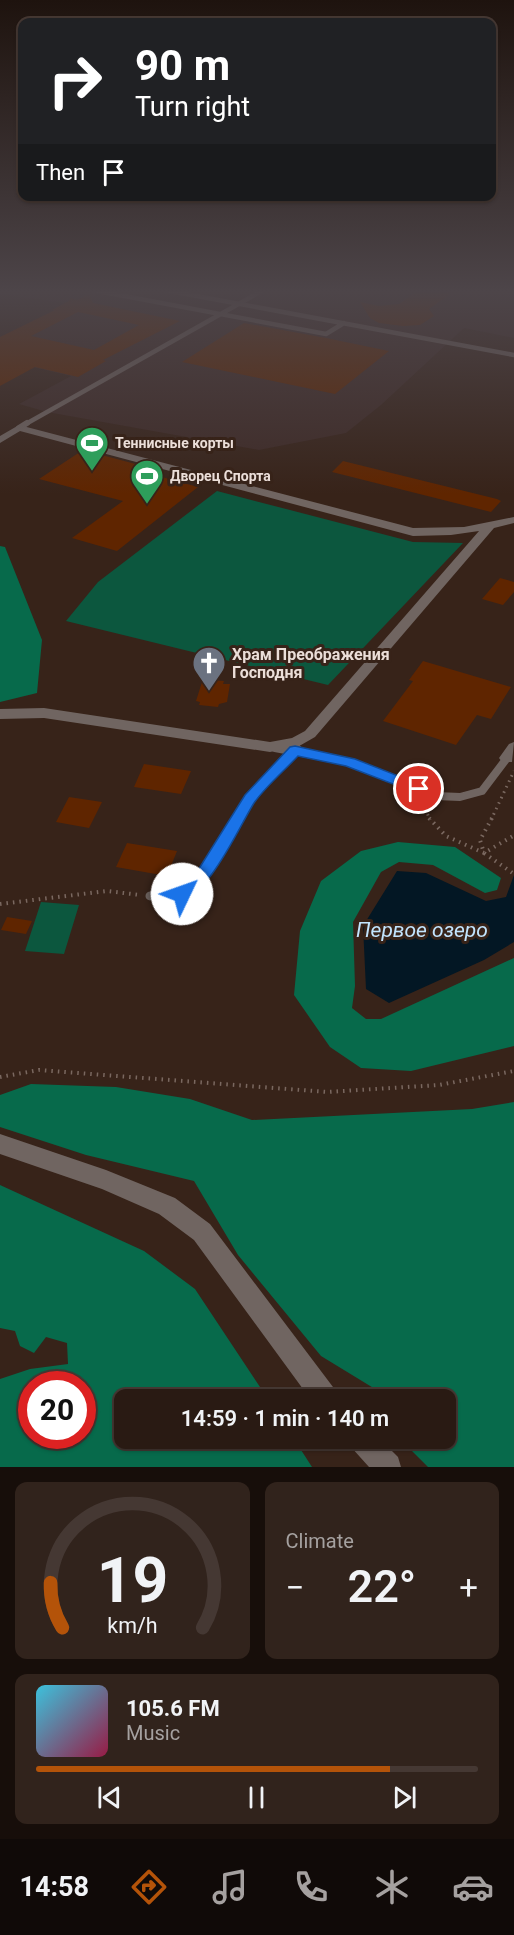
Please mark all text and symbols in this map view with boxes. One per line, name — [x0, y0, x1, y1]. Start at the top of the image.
text: 90 m — [135, 41, 230, 90]
icon: right — [36, 42, 114, 120]
text: Turn right — [135, 91, 250, 123]
icon: arrive — [97, 156, 130, 189]
text: Then — [36, 160, 85, 185]
sports icon: Теннисные корты — [74, 425, 110, 472]
place label: Теннисные корты — [115, 435, 234, 451]
sports icon: Дворец Спорта — [129, 458, 165, 505]
place label: Дворец Спорта — [170, 468, 271, 484]
church icon: Храм Преображения Господня — [191, 645, 227, 692]
place label: Храм Преображения Господня — [232, 645, 390, 682]
pin — [393, 763, 444, 814]
icon: arrive — [402, 772, 435, 805]
position arrow — [150, 862, 214, 926]
water label: Первое озеро — [356, 918, 488, 942]
speed limit sign: 20 — [18, 1371, 96, 1449]
text: 14:59 · 1 min · 140 m — [181, 1406, 389, 1431]
text: Climate — [286, 1529, 354, 1553]
text: 19 — [96, 1544, 168, 1617]
text: 22° — [347, 1560, 416, 1613]
text: − — [286, 1568, 304, 1607]
text: + — [459, 1568, 478, 1607]
text: km/h — [107, 1613, 157, 1638]
text: 105.6 FM — [126, 1696, 220, 1721]
text: Music — [126, 1721, 180, 1745]
icon: previous — [93, 1781, 126, 1814]
icon: pause — [240, 1781, 273, 1814]
icon: next — [388, 1781, 421, 1814]
icon: directions — [128, 1866, 170, 1908]
icon: music — [209, 1866, 251, 1908]
icon: phone — [290, 1866, 332, 1908]
icon: climate — [371, 1866, 413, 1908]
icon: car — [452, 1866, 494, 1908]
text: 14:58 — [20, 1871, 89, 1903]

